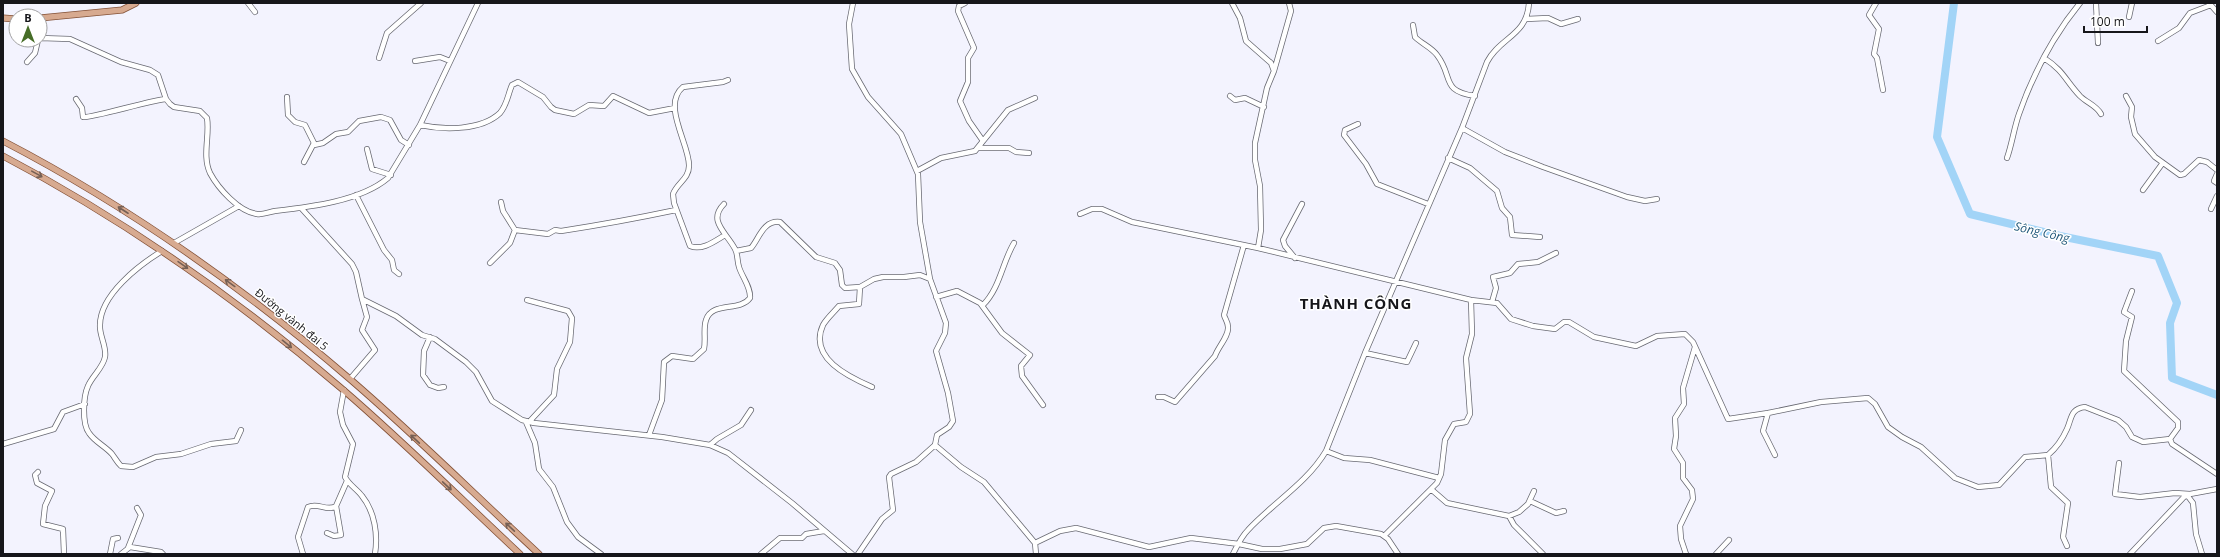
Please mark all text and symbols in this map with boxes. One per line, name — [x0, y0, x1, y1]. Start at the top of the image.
north arrow — [8, 8, 48, 48]
scale bar — [2084, 8, 2147, 34]
text: B — [24, 10, 32, 25]
text: 100 m — [2090, 13, 2125, 30]
one-way arrow — [31, 171, 43, 179]
one-way arrow — [117, 205, 129, 213]
water label: Sông Công — [2013, 217, 2072, 247]
one-way arrow — [177, 261, 188, 269]
one-way arrow — [225, 279, 236, 287]
street label: Đường vành đai 5 — [252, 285, 332, 353]
district label: THÀNH CÔNG — [1300, 293, 1412, 313]
one-way arrow — [281, 339, 292, 348]
one-way arrow — [410, 434, 420, 444]
one-way arrow — [441, 481, 451, 490]
one-way arrow — [505, 523, 515, 532]

